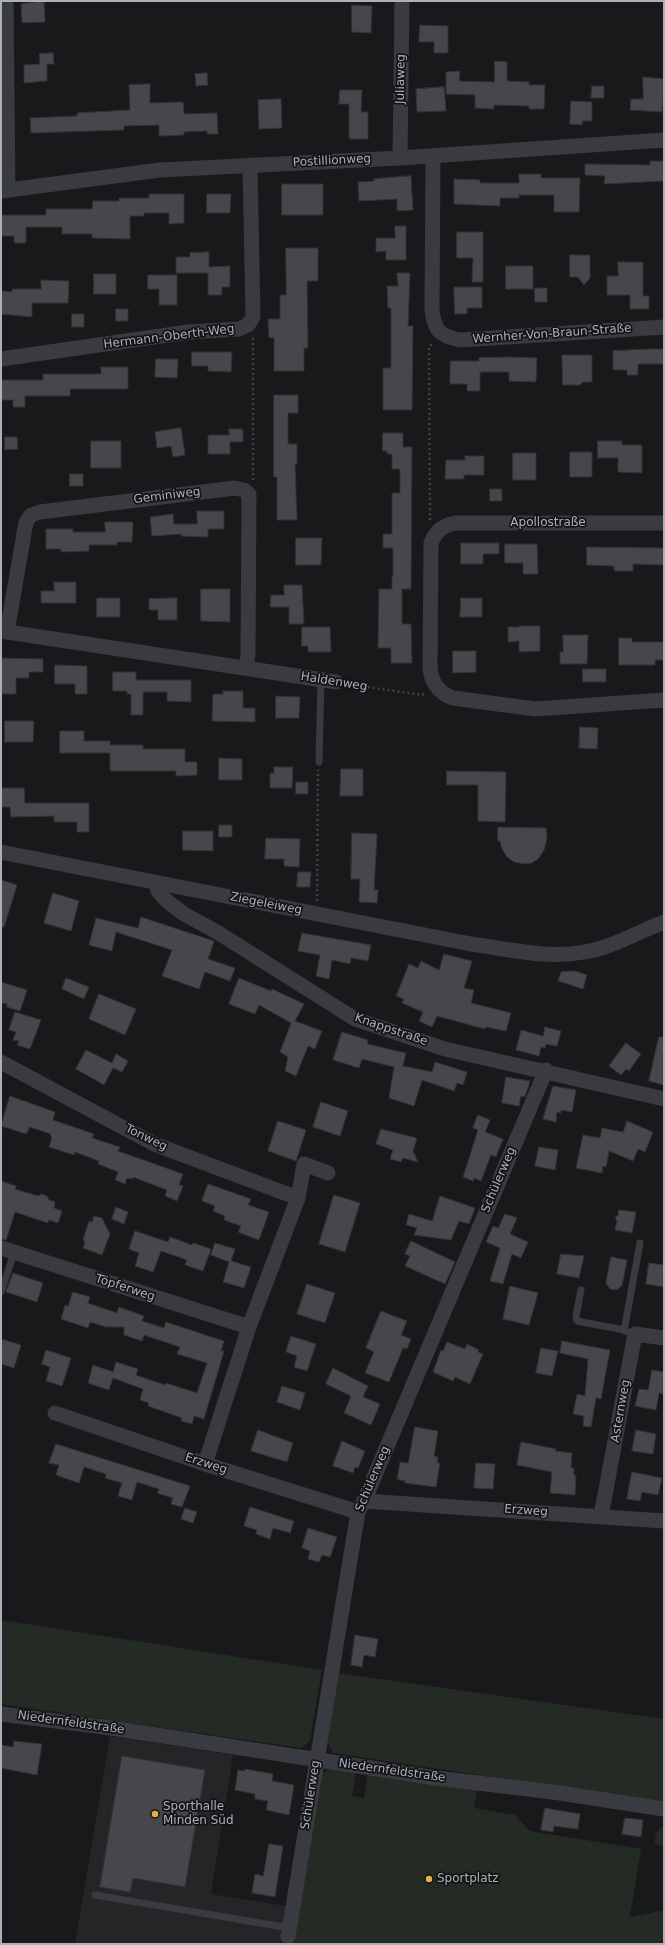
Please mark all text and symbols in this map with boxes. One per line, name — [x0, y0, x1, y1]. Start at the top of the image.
street label: Juliaweg — [393, 54, 409, 104]
street label: Postillionweg — [293, 152, 371, 170]
street label: Wernher-Von-Braun-Straße — [472, 321, 632, 347]
street label: Hermann-Oberth-Weg — [103, 322, 235, 352]
street label: Geminiweg — [133, 485, 201, 507]
street label: Apollostraße — [510, 516, 586, 530]
street label: Haldenweg — [300, 670, 368, 694]
street label: Ziegeleiweg — [229, 890, 303, 918]
street label: Knappstraße — [353, 1011, 429, 1049]
street label: Tonweg — [123, 1122, 169, 1154]
street label: Schülerweg — [479, 1145, 519, 1215]
street label: Töpferweg — [93, 1272, 157, 1304]
street label: Asternweg — [608, 1378, 634, 1444]
street label: Schülerweg — [353, 1444, 393, 1514]
street label: Erzweg — [183, 1450, 229, 1478]
street label: Erzweg — [504, 1502, 548, 1520]
street label: Niedernfeldstraße — [17, 1708, 125, 1738]
street label: Niedernfeldstraße — [338, 1756, 446, 1786]
street label: Schülerweg — [298, 1759, 324, 1831]
place label: Sporthalle Minden Süd — [163, 1800, 234, 1828]
marker: Sporthalle Minden Süd — [150, 1809, 160, 1819]
place label: Sportplatz — [437, 1872, 499, 1886]
marker: Sportplatz — [424, 1874, 434, 1884]

